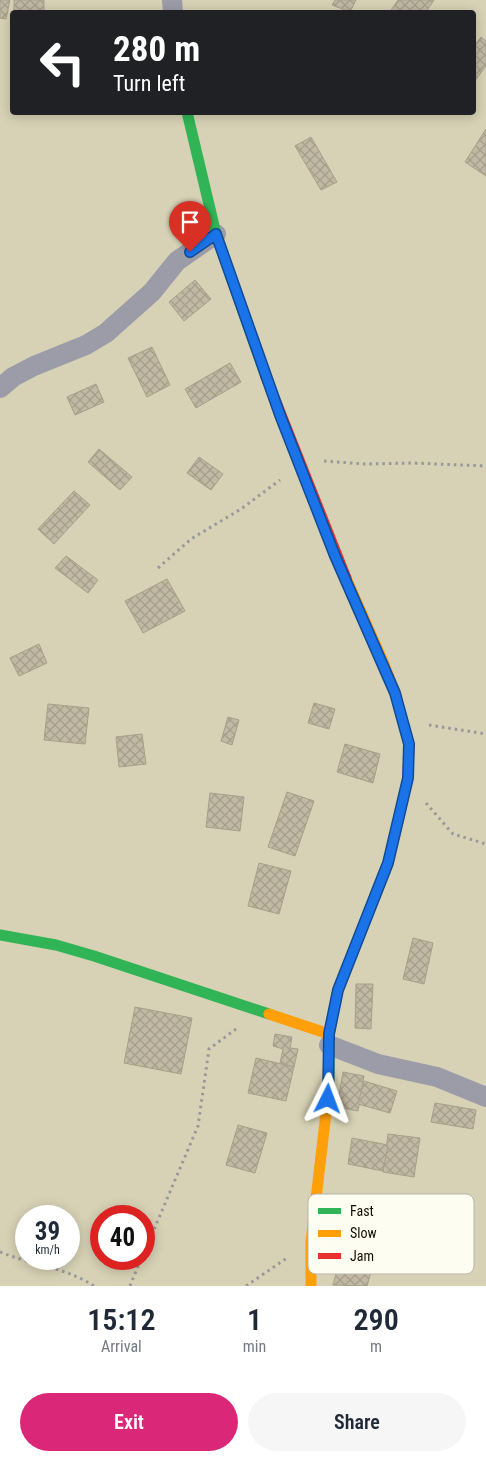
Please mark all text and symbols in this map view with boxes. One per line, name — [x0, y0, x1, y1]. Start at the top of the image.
text: 280 m — [113, 29, 200, 70]
icon: left — [30, 30, 95, 95]
text: Turn left — [113, 71, 185, 96]
pin — [169, 201, 211, 252]
icon: arrive — [176, 208, 204, 236]
position arrow — [301, 1072, 353, 1124]
legend — [308, 1194, 474, 1274]
text: Fast — [350, 1203, 374, 1219]
speed limit sign: 40 — [90, 1205, 155, 1270]
text: 39 — [35, 1217, 60, 1246]
text: Slow — [350, 1225, 377, 1241]
text: km/h — [35, 1243, 60, 1257]
text: Jam — [350, 1248, 374, 1264]
text: 15:12 — [87, 1302, 156, 1337]
text: 1 — [247, 1302, 262, 1337]
text: 290 — [353, 1302, 399, 1337]
text: Arrival — [101, 1337, 142, 1356]
text: min — [243, 1337, 266, 1356]
text: m — [370, 1337, 382, 1356]
button: Exit — [20, 1393, 238, 1451]
button: Share — [248, 1393, 466, 1451]

